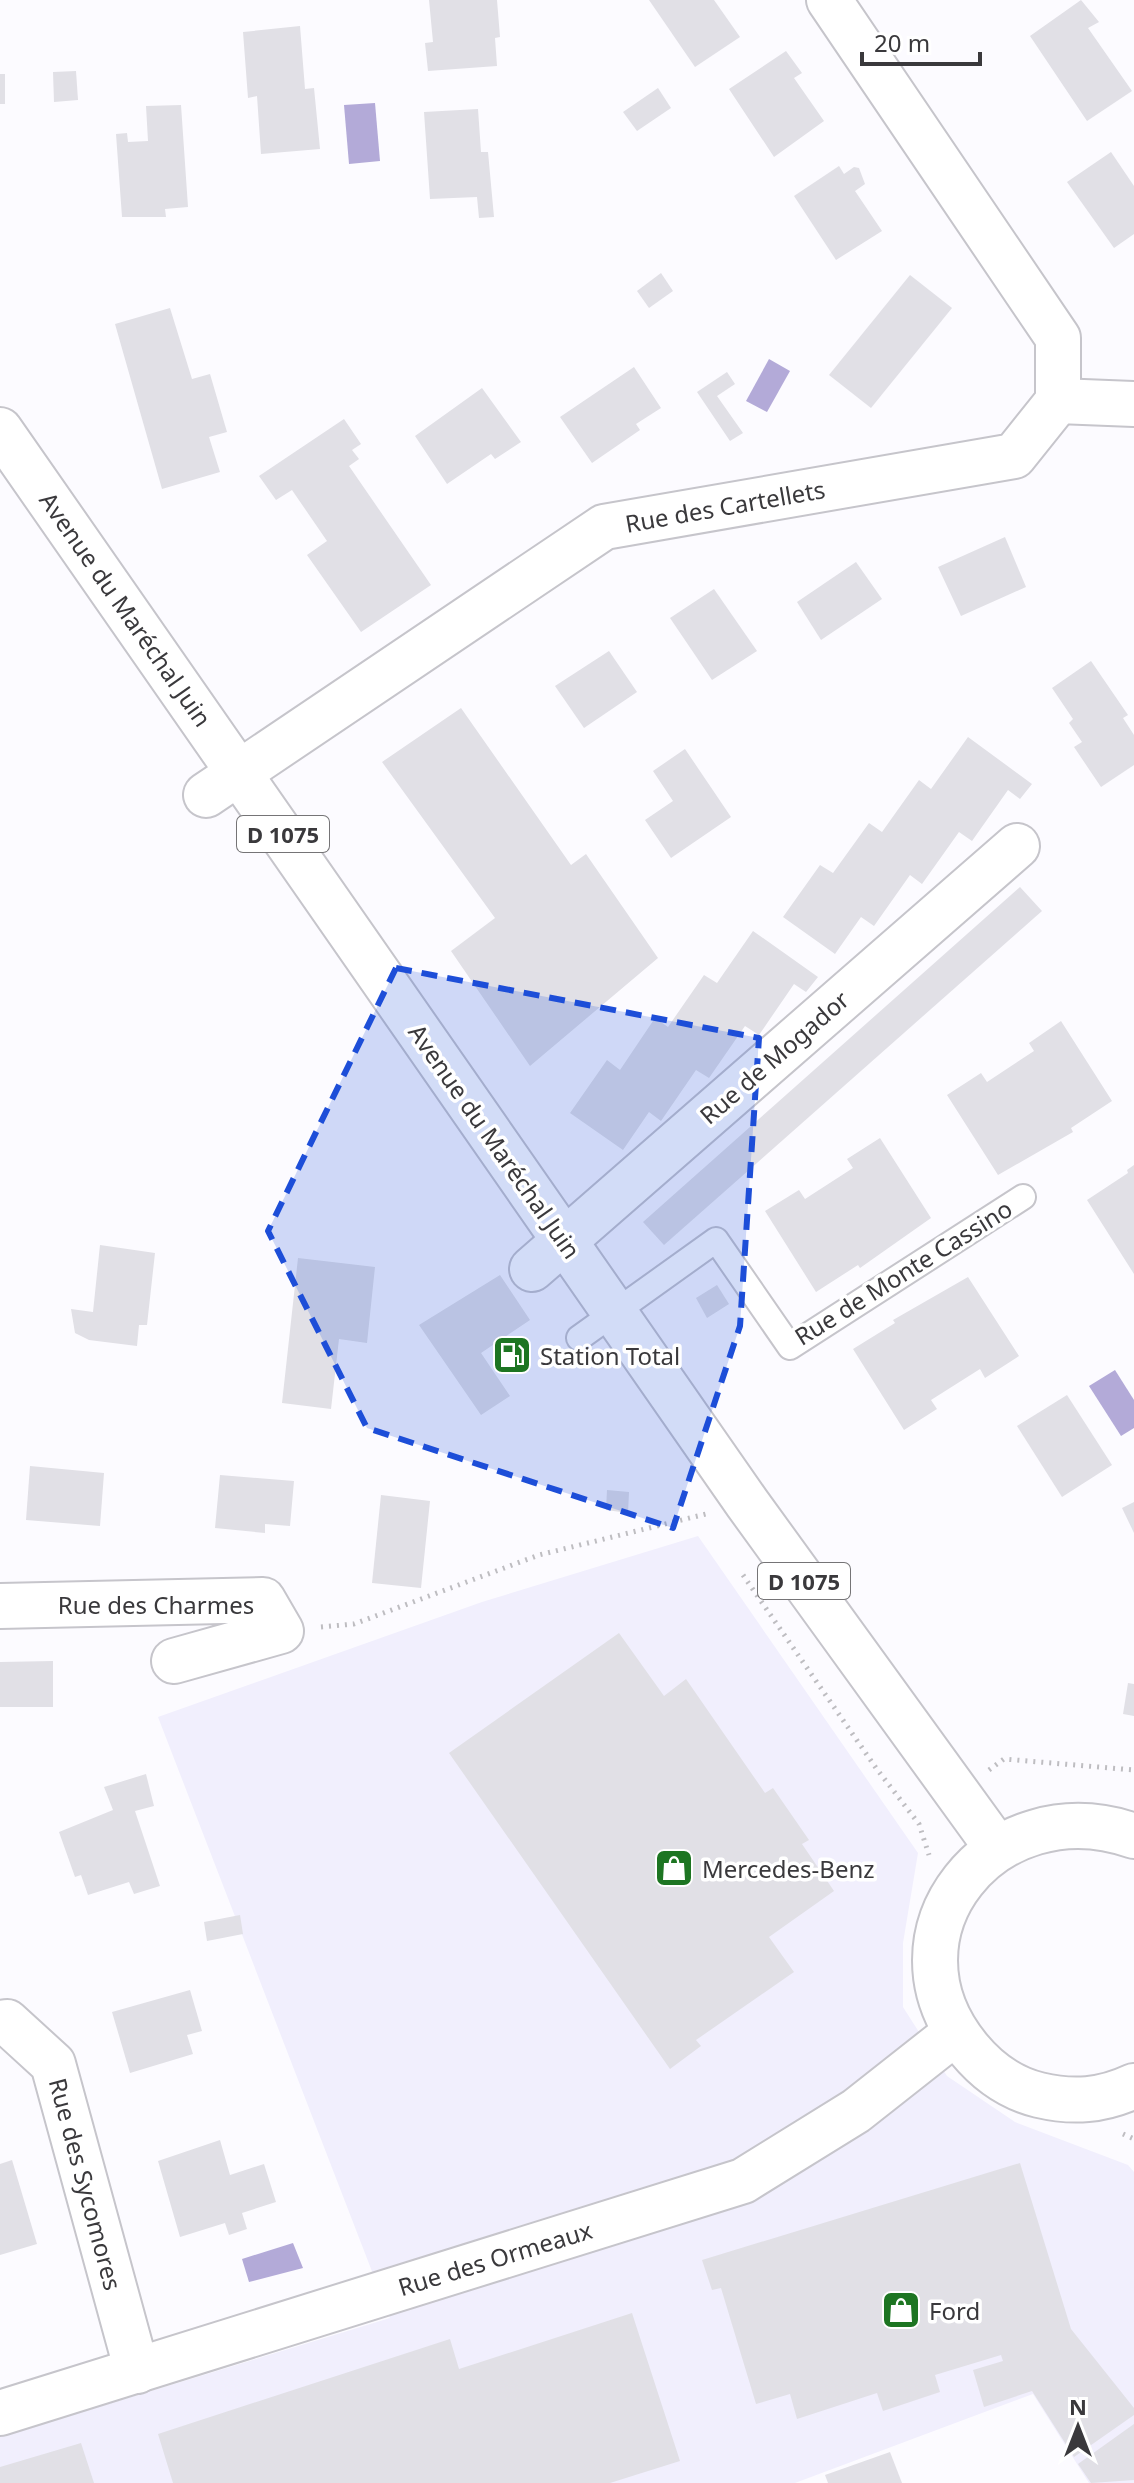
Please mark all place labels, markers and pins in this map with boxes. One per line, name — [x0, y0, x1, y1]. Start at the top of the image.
fuel station icon: Station Total — [491, 1334, 533, 1376]
place label: Station Total — [540, 1339, 680, 1372]
shop icon: Mercedes-Benz — [653, 1847, 695, 1889]
place label: Mercedes-Benz — [702, 1852, 875, 1885]
shop icon: Ford — [880, 2289, 922, 2331]
place label: Ford — [929, 2294, 980, 2327]

